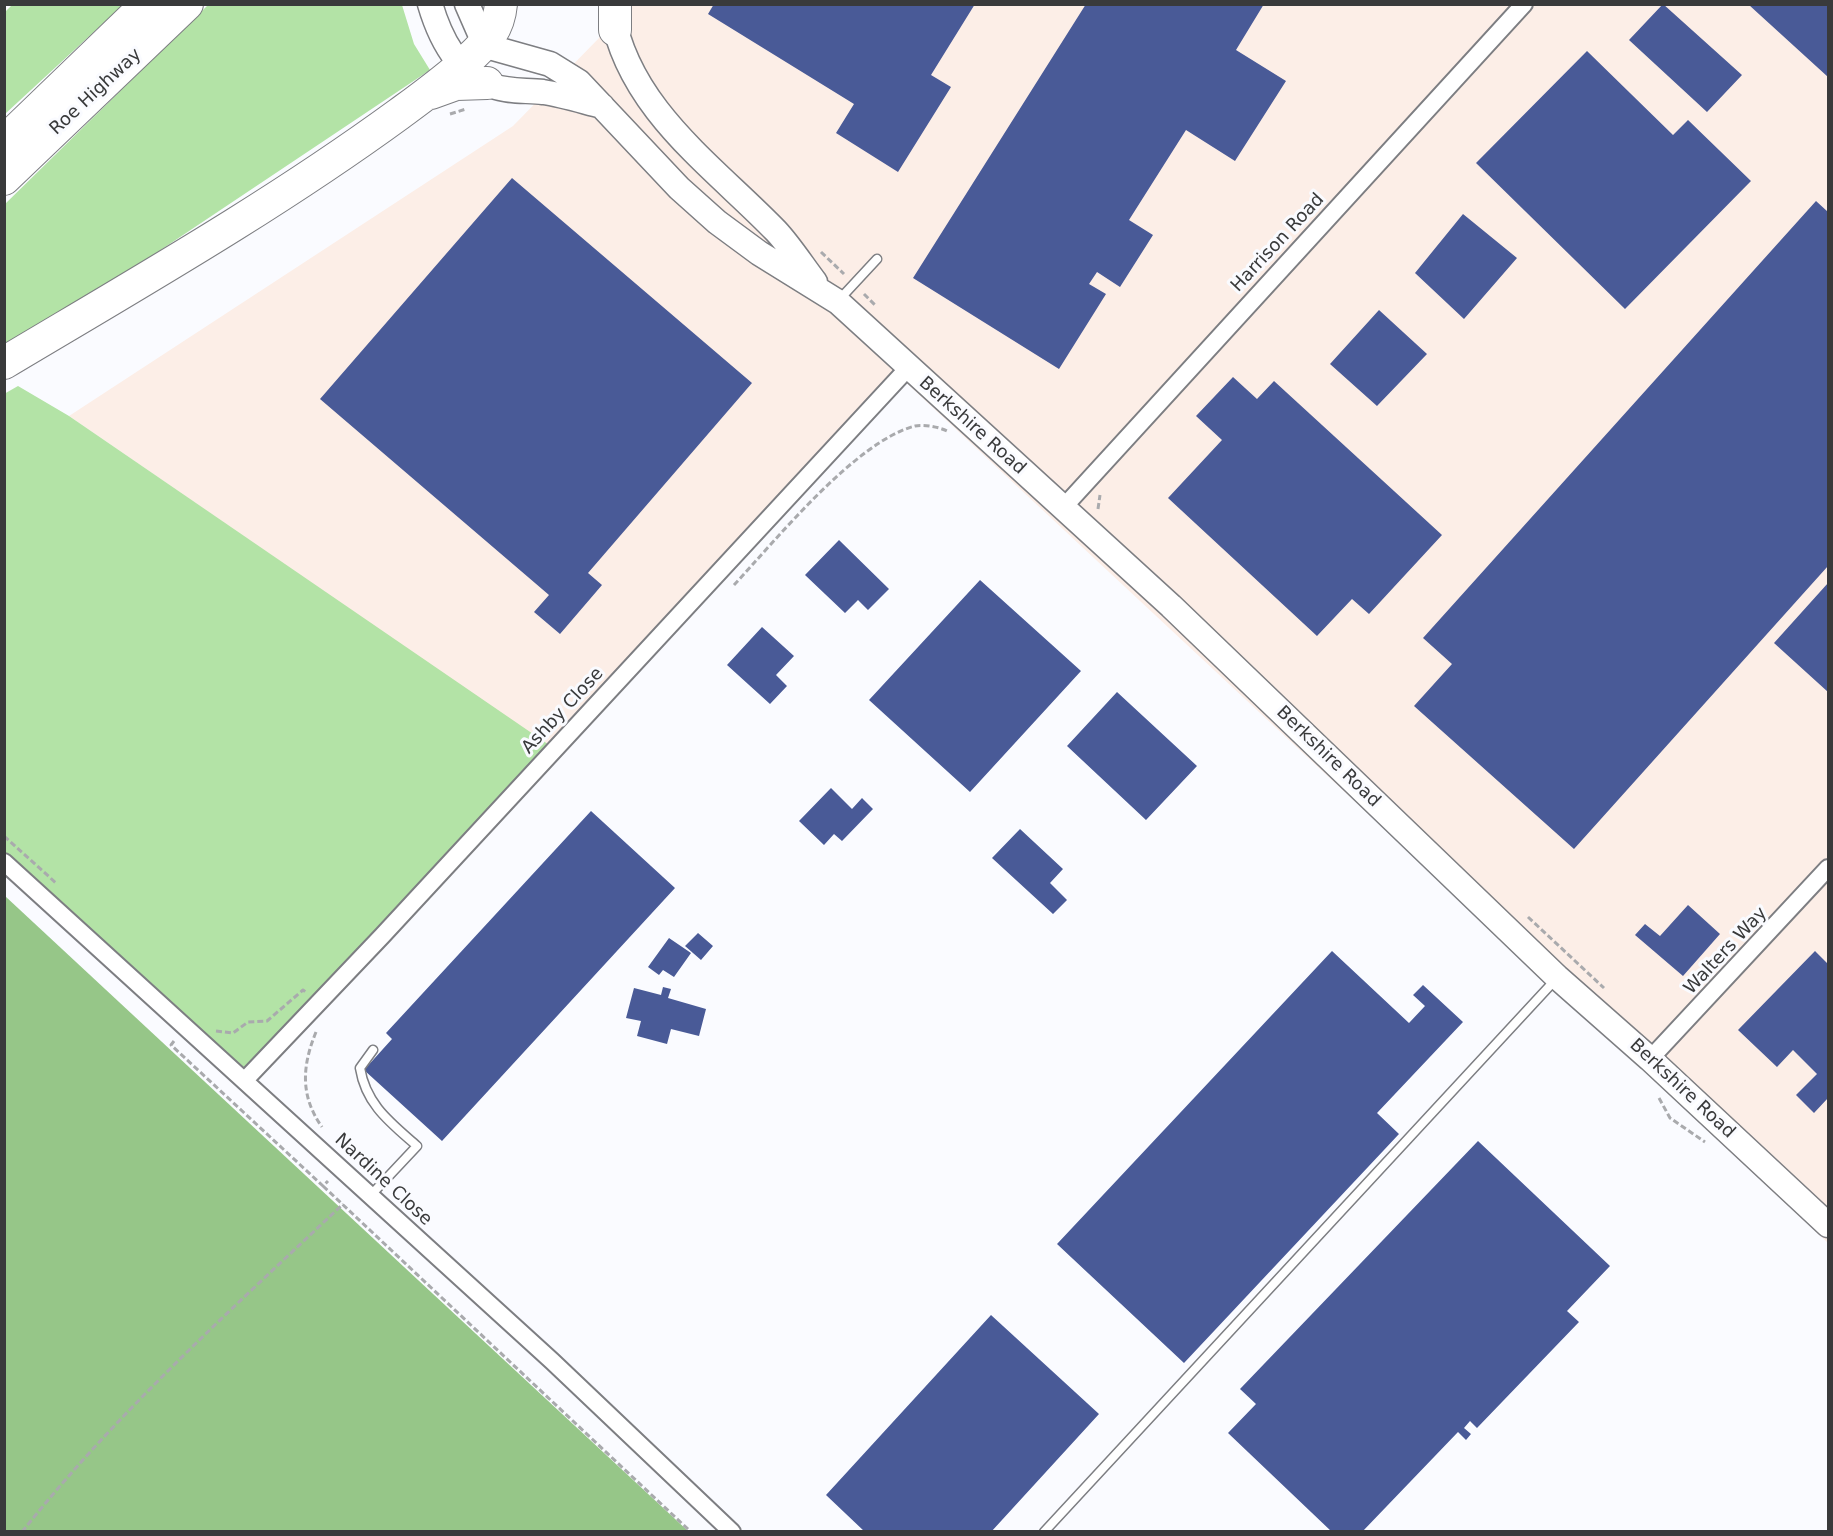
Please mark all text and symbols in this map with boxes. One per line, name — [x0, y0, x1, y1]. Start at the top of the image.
street label: Roe Highway — [46, 44, 146, 140]
street label: Harrison Road — [1227, 189, 1329, 297]
street label: Berkshire Road — [914, 372, 1030, 480]
street label: Ashby Close — [518, 663, 608, 759]
street label: Berkshire Road — [1272, 702, 1384, 812]
street label: Walters Way — [1680, 903, 1772, 999]
street label: Berkshire Road — [1625, 1035, 1739, 1143]
street label: Nardine Close — [330, 1129, 436, 1231]

